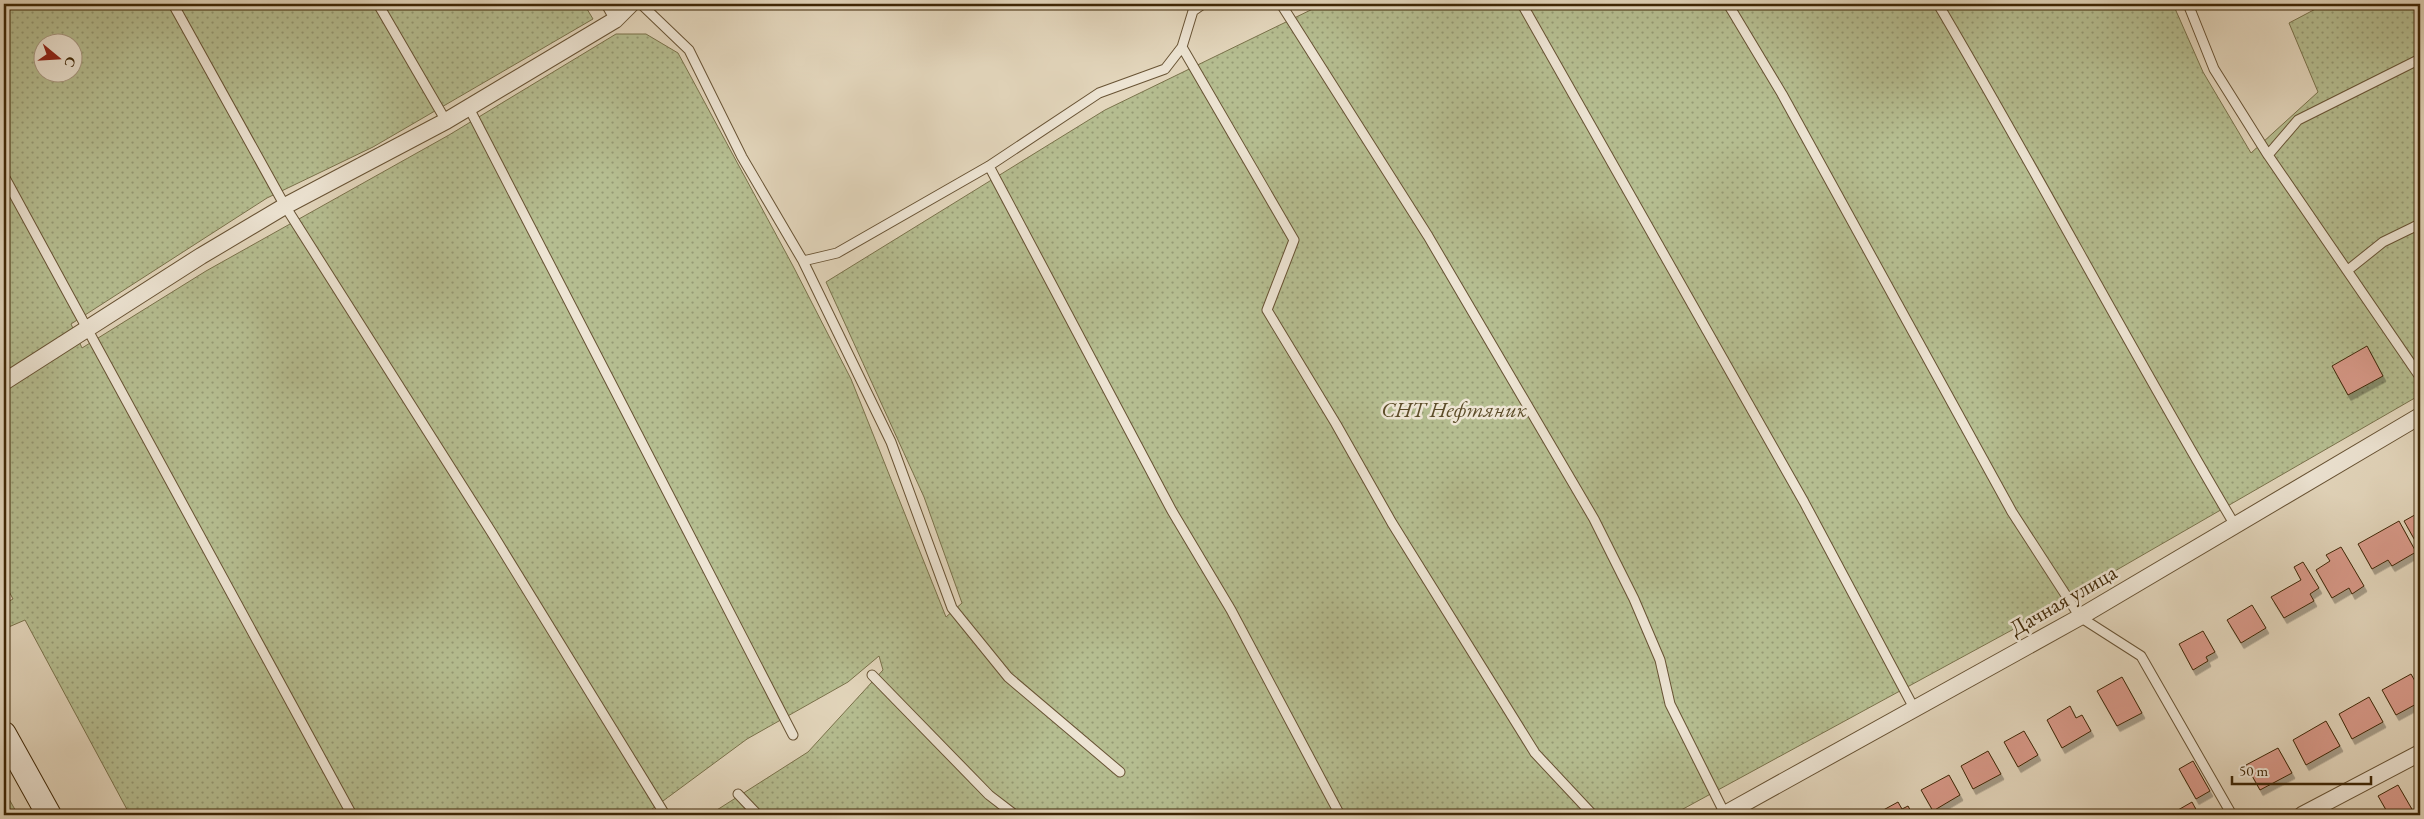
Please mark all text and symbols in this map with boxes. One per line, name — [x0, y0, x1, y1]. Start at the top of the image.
north arrow — [32, 32, 82, 82]
text: С — [60, 55, 80, 70]
park label: СНТ Нефтяник — [1381, 395, 1527, 424]
street label: Дачная улица — [2004, 557, 2122, 642]
scale bar — [2232, 754, 2370, 786]
text: 50 m — [2239, 761, 2268, 780]

